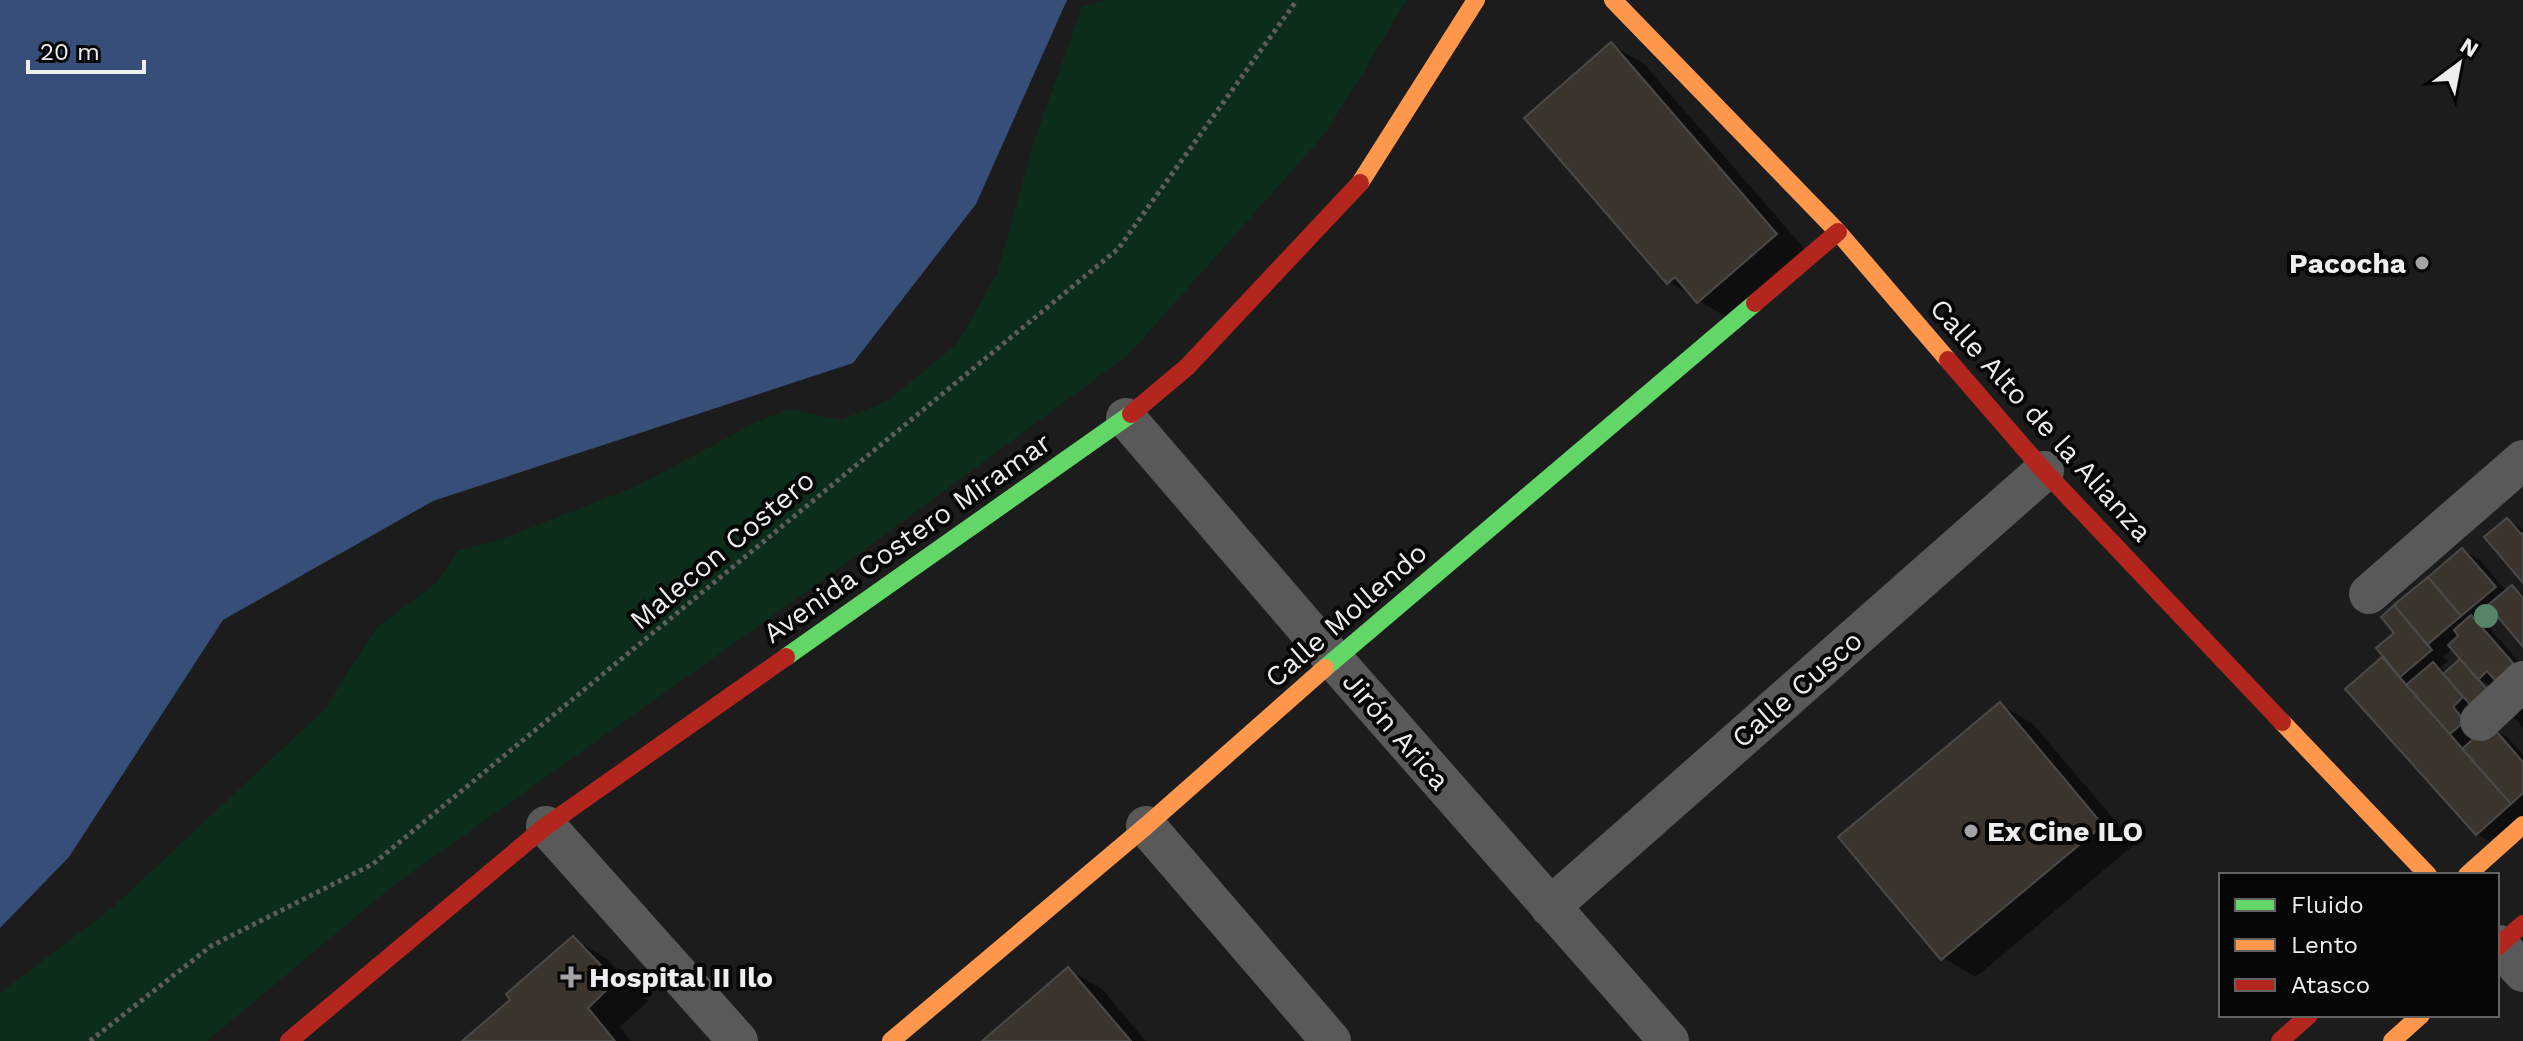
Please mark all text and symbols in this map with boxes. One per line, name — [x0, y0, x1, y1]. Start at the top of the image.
scale bar — [28, 24, 144, 74]
north arrow — [2419, 24, 2499, 104]
text: N — [2456, 33, 2483, 62]
text: 20 m — [40, 38, 100, 66]
place label: Pacocha — [2289, 247, 2407, 280]
marker: Pacocha — [2413, 254, 2431, 272]
street label: Calle Alto de la Alianza — [1923, 292, 2159, 548]
street label: Avenida Costero Miramar — [757, 426, 1057, 650]
street label: Malecon Costero — [623, 463, 821, 637]
street label: Calle Mollendo — [1258, 536, 1434, 694]
street label: Calle Cusco — [1725, 624, 1869, 754]
street label: Jirón Arica — [1336, 665, 1456, 797]
place label: Ex Cine ILO — [1987, 815, 2143, 848]
marker: Ex Cine ILO — [1962, 822, 1980, 840]
legend — [2219, 873, 2499, 1017]
text: Fluido — [2291, 891, 2364, 919]
text: Lento — [2291, 931, 2358, 959]
place label: Hospital II Ilo — [589, 961, 773, 994]
marker: Hospital II Ilo — [560, 966, 582, 988]
text: Atasco — [2291, 971, 2370, 999]

